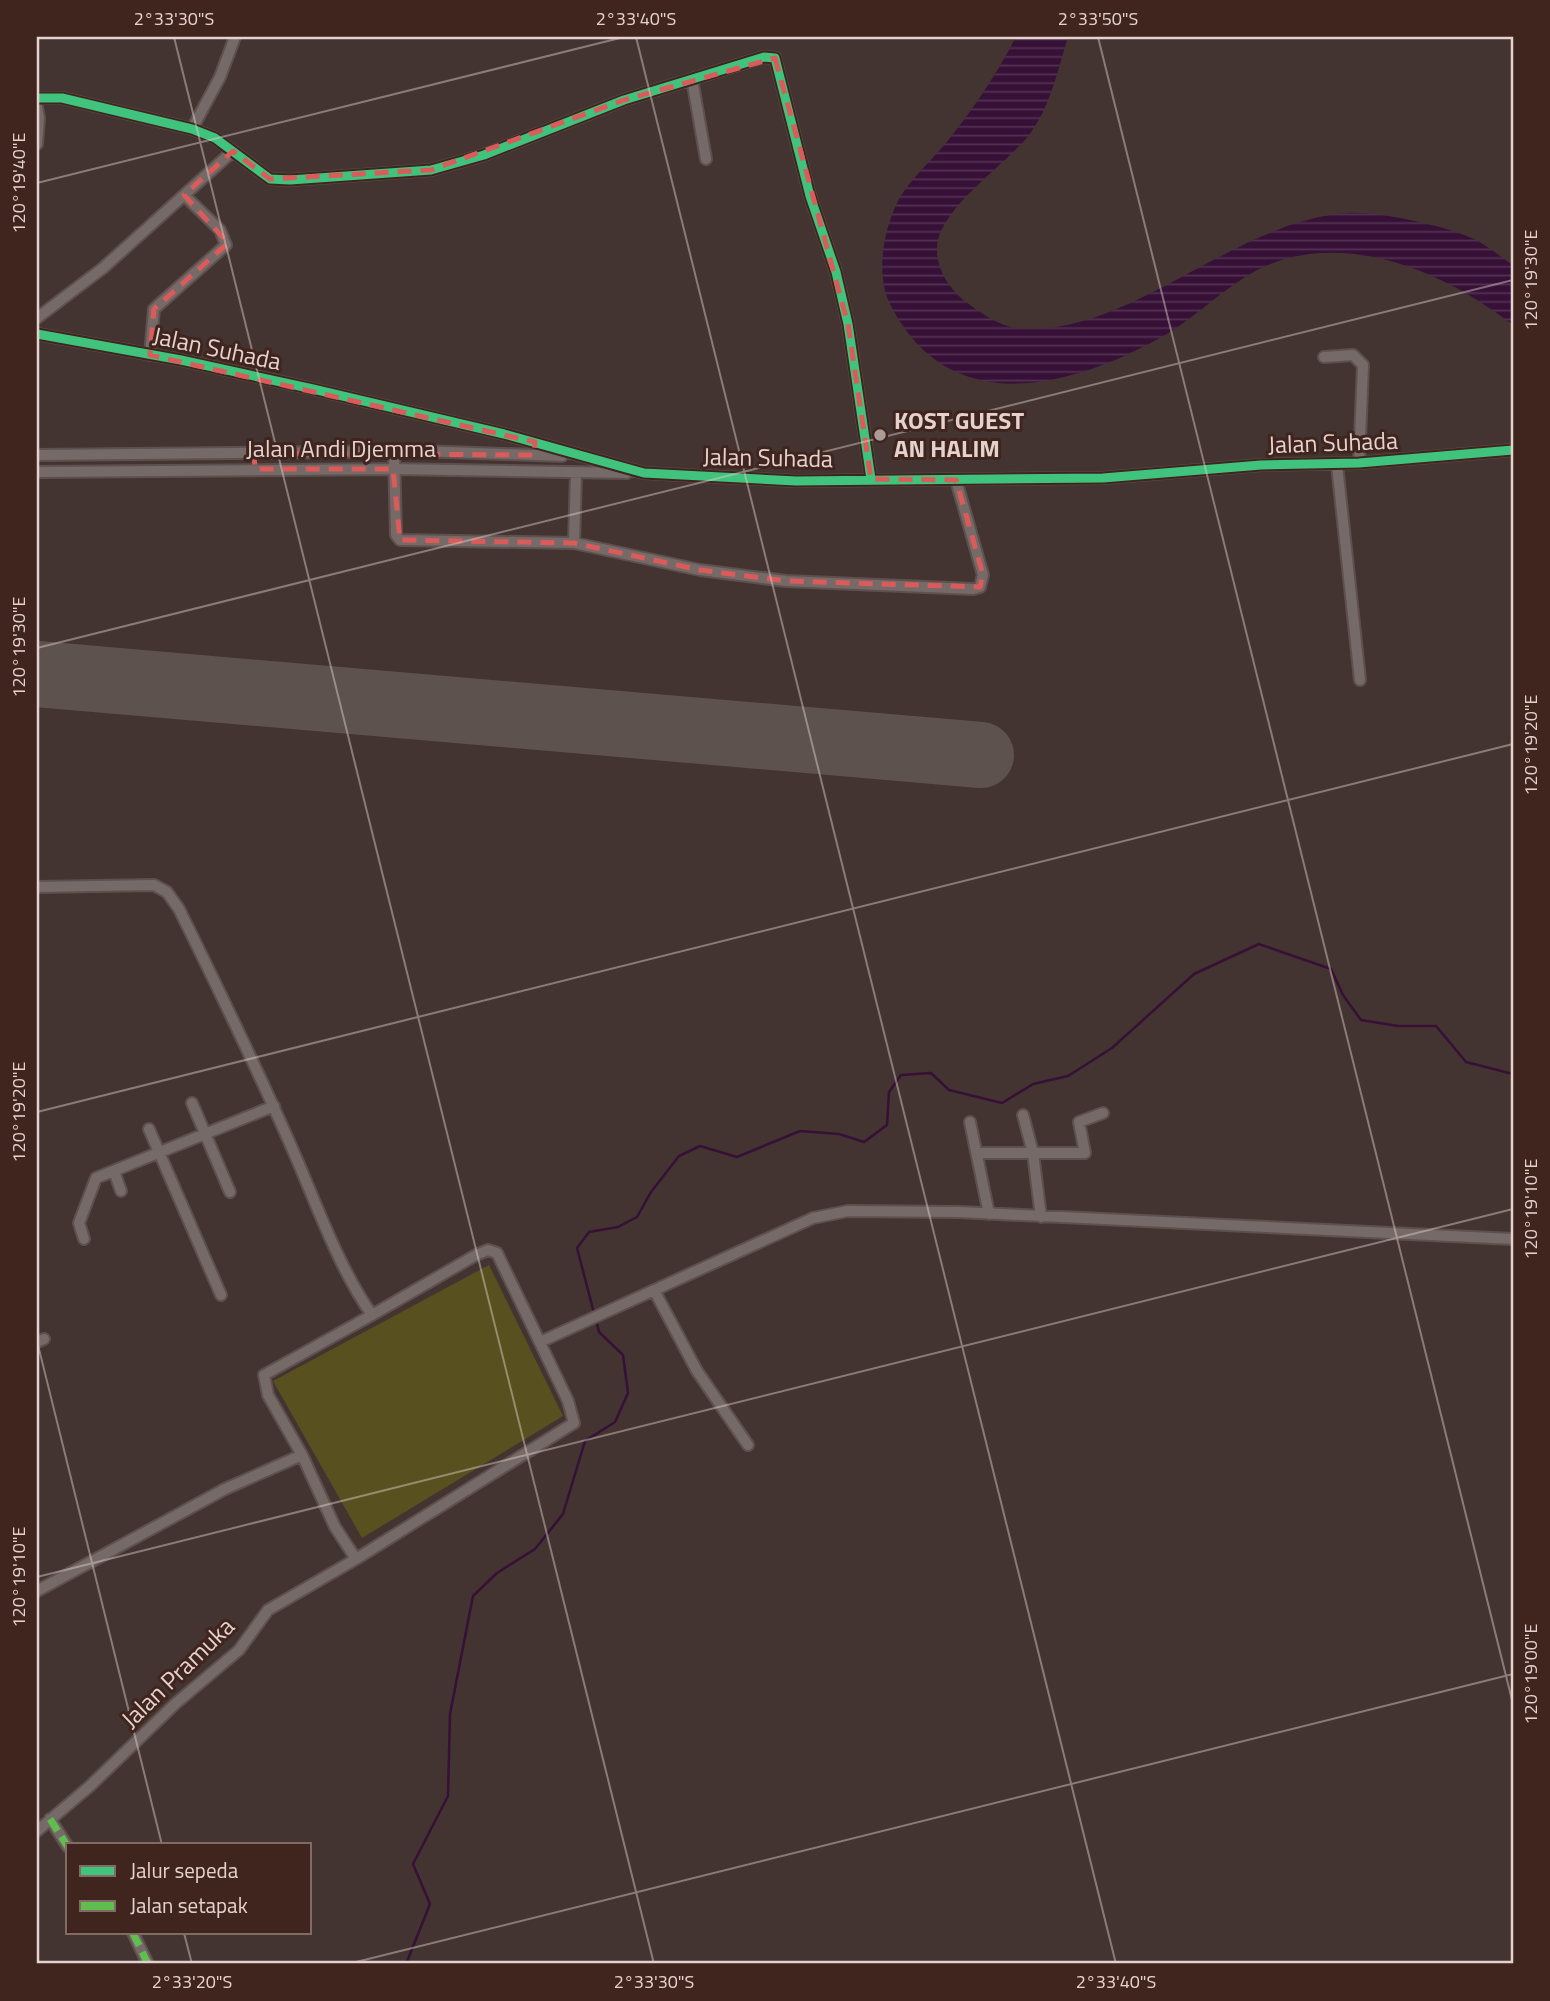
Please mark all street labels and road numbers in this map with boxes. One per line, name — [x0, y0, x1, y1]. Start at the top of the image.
street label: Jalan Suhada — [150, 317, 285, 379]
street label: Jalan Suhada — [1267, 422, 1399, 462]
street label: Jalan Andi Djemma — [246, 430, 436, 466]
street label: Jalan Suhada — [703, 438, 833, 476]
street label: Jalan Pramuka — [112, 1609, 242, 1736]

